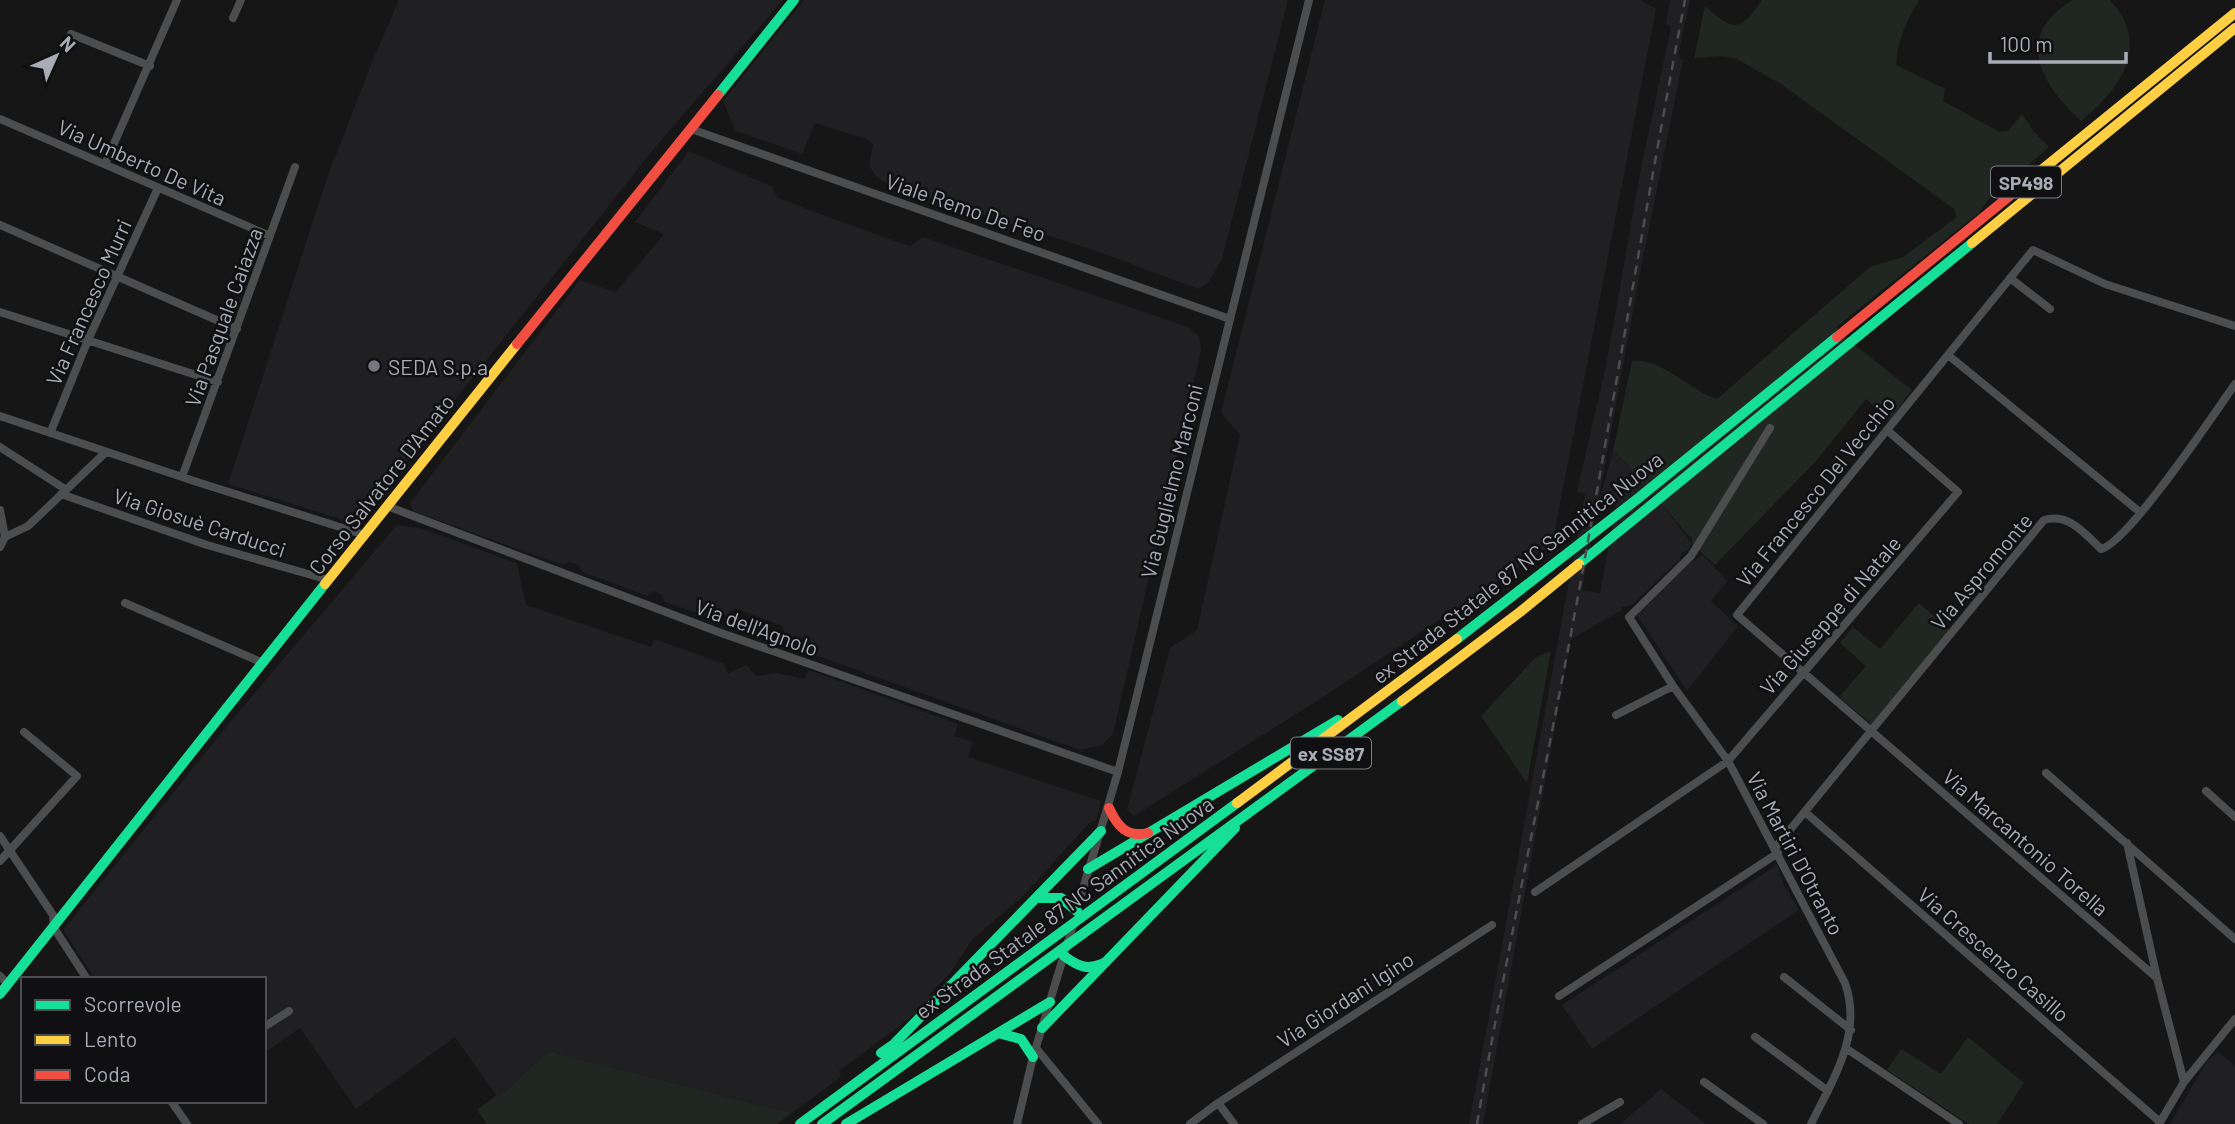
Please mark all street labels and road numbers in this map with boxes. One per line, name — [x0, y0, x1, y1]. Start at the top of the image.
street label: Via Umberto De Vita — [54, 114, 230, 210]
road number: SP498 — [1991, 166, 2061, 198]
street label: Viale Remo De Feo — [883, 168, 1049, 246]
street label: Via Francesco Murri — [40, 215, 136, 389]
street label: Via Pasquale Caiazza — [179, 224, 267, 410]
street label: Via Guglielmo Marconi — [1135, 381, 1207, 581]
street label: Corso Salvatore D'Amato — [303, 389, 459, 579]
street label: Via Francesco Del Vecchio — [1730, 391, 1900, 591]
street label: ex Strada Statale 87 NC Sannitica Nuova — [1367, 446, 1667, 688]
street label: Via Giosuè Carducci — [111, 482, 289, 562]
street label: Via Aspromonte — [1925, 508, 2037, 634]
street label: Via Giuseppe di Natale — [1754, 531, 1906, 699]
street label: Via dell'Agnolo — [692, 593, 822, 661]
road number: ex SS87 — [1291, 738, 1371, 768]
street label: Via Marcantonio Torella — [1938, 763, 2114, 921]
street label: Via Martiri D'Otranto — [1742, 767, 1850, 939]
street label: ex Strada Statale 87 NC Sannitica Nuova — [910, 791, 1218, 1023]
street label: Via Crescenzo Casillo — [1913, 881, 2075, 1027]
street label: Via Giordani Igino — [1272, 946, 1418, 1052]

